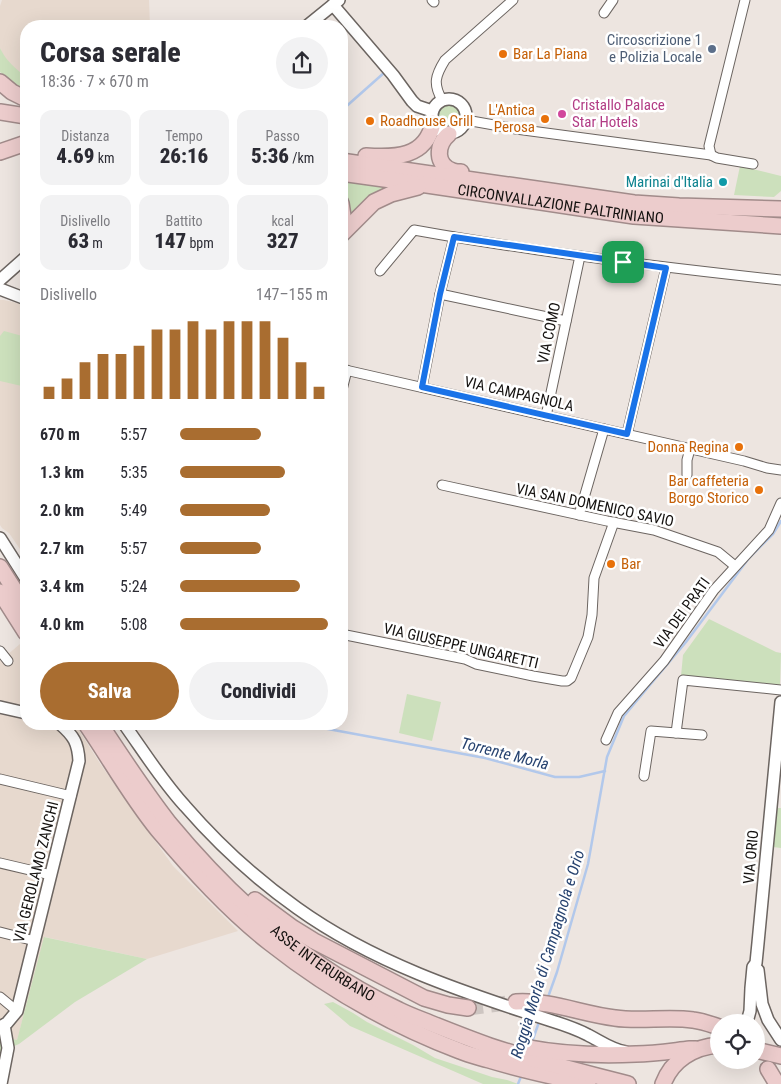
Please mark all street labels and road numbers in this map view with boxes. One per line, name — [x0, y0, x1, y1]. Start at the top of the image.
street label: CIRCONVALLAZIONE PALTRINIANO — [456, 181, 665, 227]
street label: VIA COMO — [534, 301, 564, 365]
street label: VIA CAMPAGNOLA — [462, 373, 576, 415]
street label: VIA SAN DOMENICO SAVIO — [514, 479, 676, 531]
street label: VIA DEI PRATI — [650, 574, 714, 652]
street label: VIA GIUSEPPE UNGARETTI — [382, 619, 540, 673]
street label: VIA GEROLAMO ZANCHI — [10, 800, 62, 944]
street label: VIA ORIO — [740, 829, 762, 885]
street label: ASSE INTERURBANO — [267, 921, 378, 1005]

